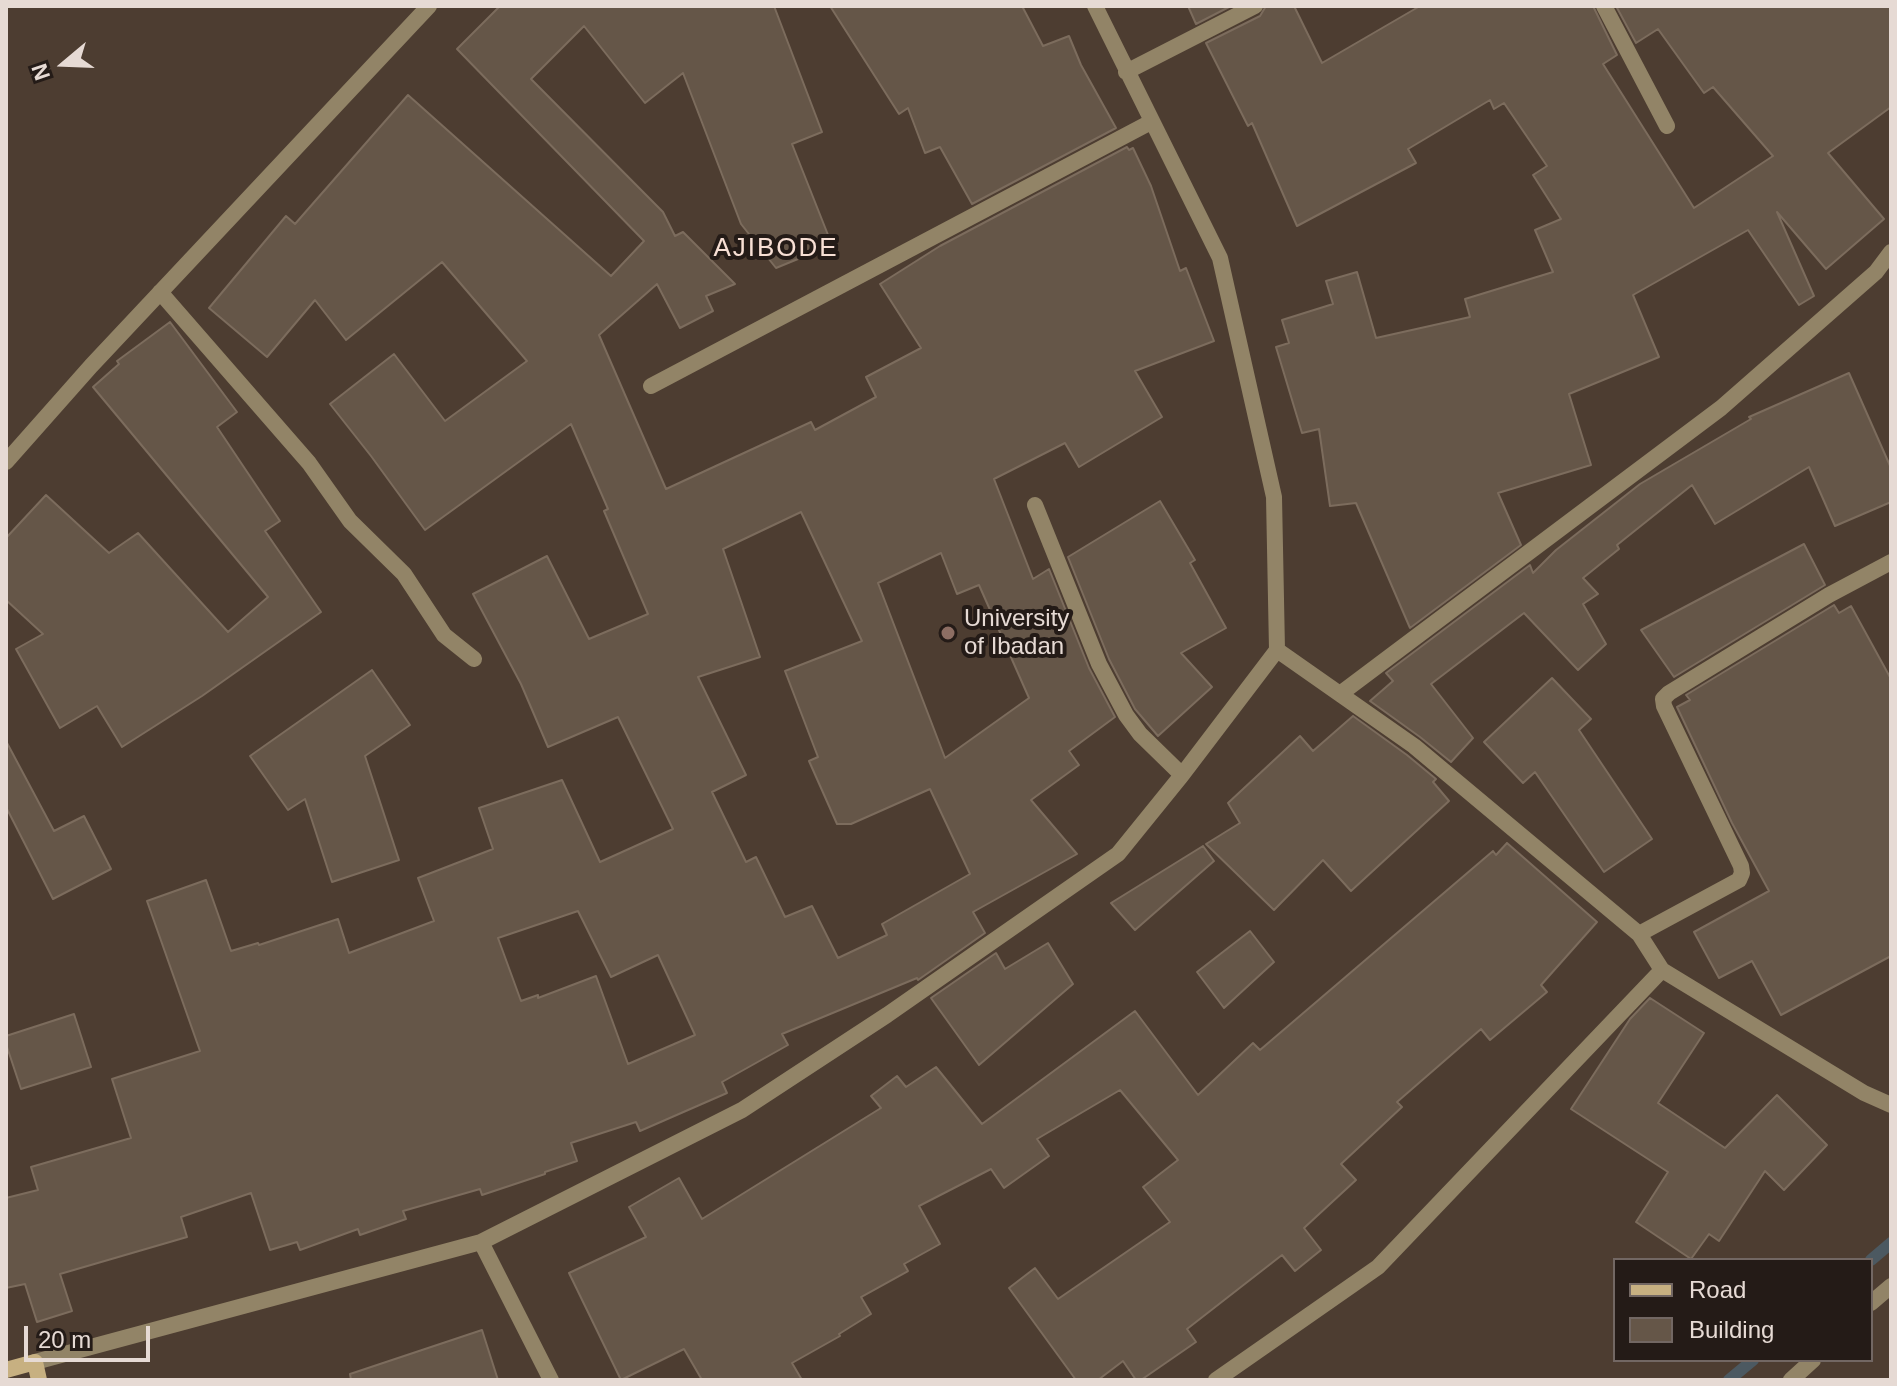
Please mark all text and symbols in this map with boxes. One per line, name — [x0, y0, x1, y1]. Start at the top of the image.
north arrow — [24, 24, 104, 104]
text: N — [26, 60, 55, 84]
district label: AJIBODE — [713, 233, 839, 265]
place label: University of Ibadan — [964, 605, 1069, 661]
marker: University of Ibadan — [939, 624, 957, 642]
legend — [1613, 1258, 1873, 1362]
text: Road — [1689, 1276, 1746, 1303]
scale bar — [28, 1310, 154, 1360]
text: Building — [1689, 1316, 1774, 1343]
text: 20 m — [38, 1326, 91, 1353]

